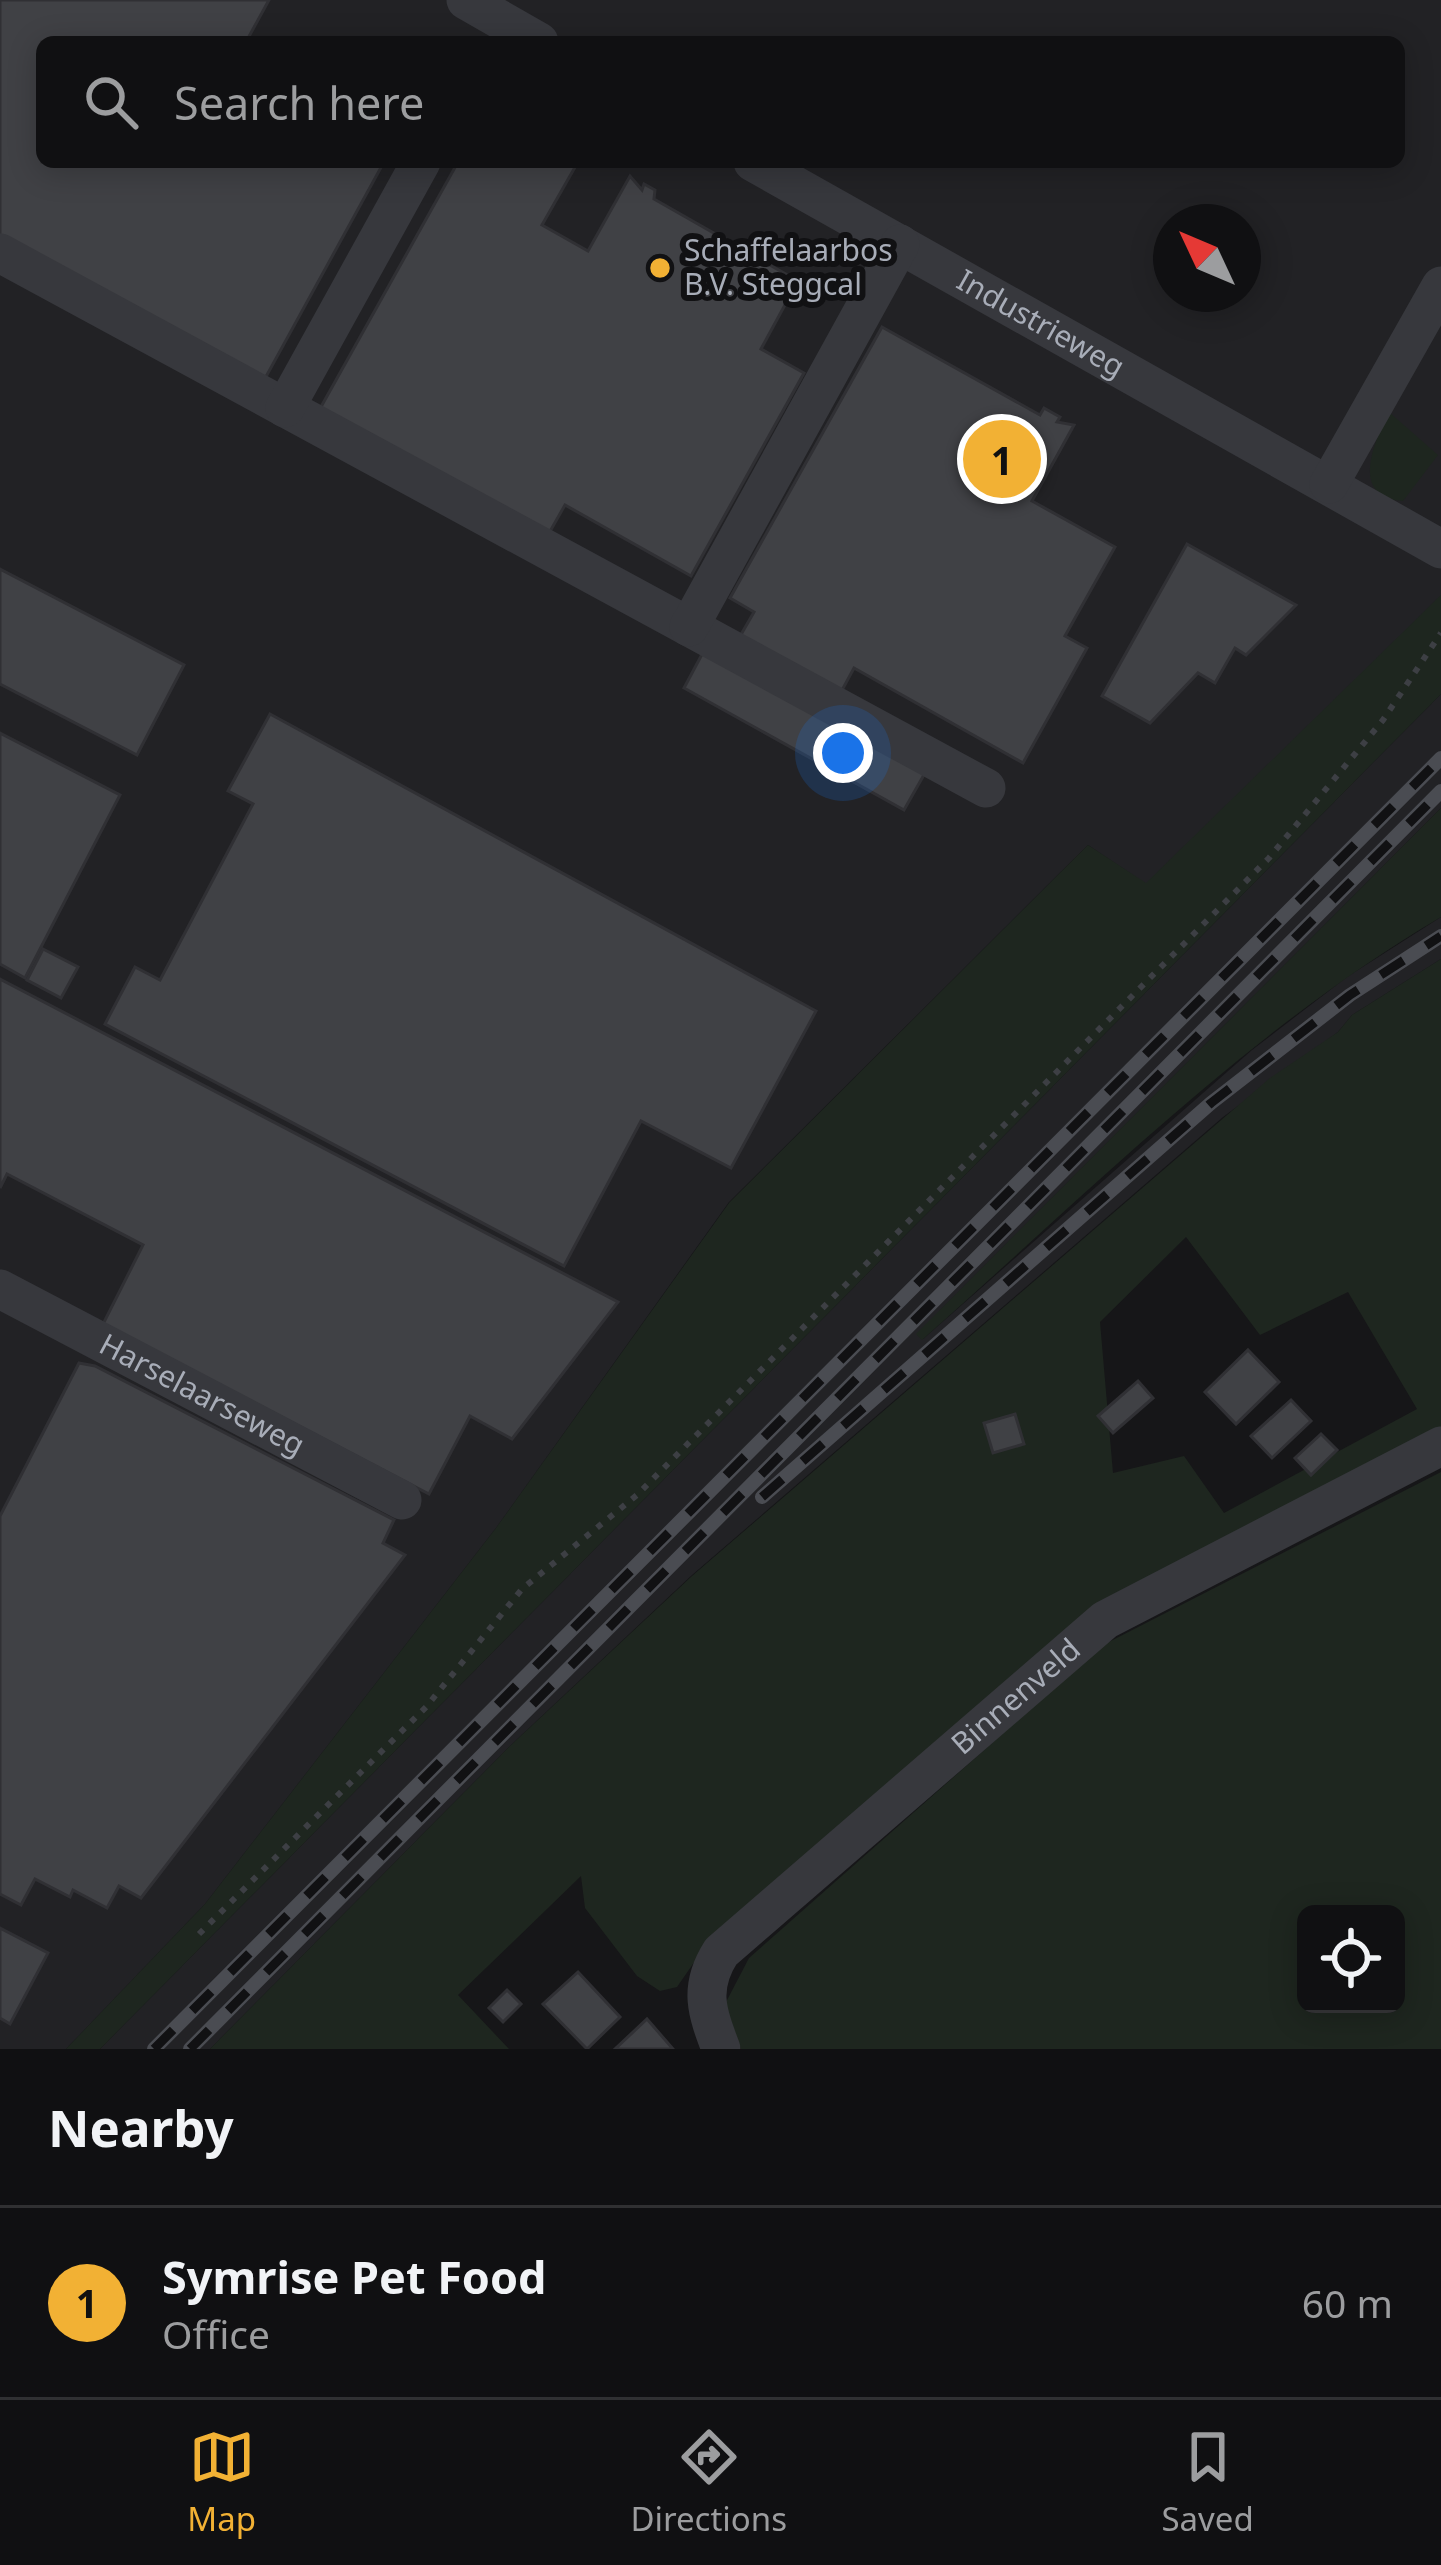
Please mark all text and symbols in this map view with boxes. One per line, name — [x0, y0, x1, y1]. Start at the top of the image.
search box — [36, 36, 1405, 168]
icon: search — [78, 69, 144, 135]
text: Search here — [174, 72, 424, 133]
north arrow — [1153, 204, 1261, 312]
place label: Schaffelaarbos B.V. Steggcal — [684, 229, 893, 304]
marker: Schaffelaarbos B.V. Steggcal — [647, 255, 673, 281]
street label: Industrieweg — [950, 259, 1133, 386]
pin: 1 — [963, 414, 1041, 504]
your location — [813, 723, 873, 783]
street label: Harselaarseweg — [93, 1323, 312, 1464]
street label: Binnenveld — [942, 1629, 1088, 1763]
map controls — [1297, 1905, 1405, 2013]
button: locate — [1297, 1905, 1405, 2013]
text: Nearby — [48, 2092, 234, 2162]
text: Symrise Pet Food — [162, 2246, 547, 2307]
text: 1 — [76, 2276, 98, 2329]
text: 60 m — [1302, 2276, 1393, 2329]
text: Office — [162, 2307, 270, 2360]
tab: Map — [187, 2424, 256, 2541]
tab: Directions — [630, 2424, 787, 2541]
tab: Saved — [1161, 2424, 1254, 2541]

